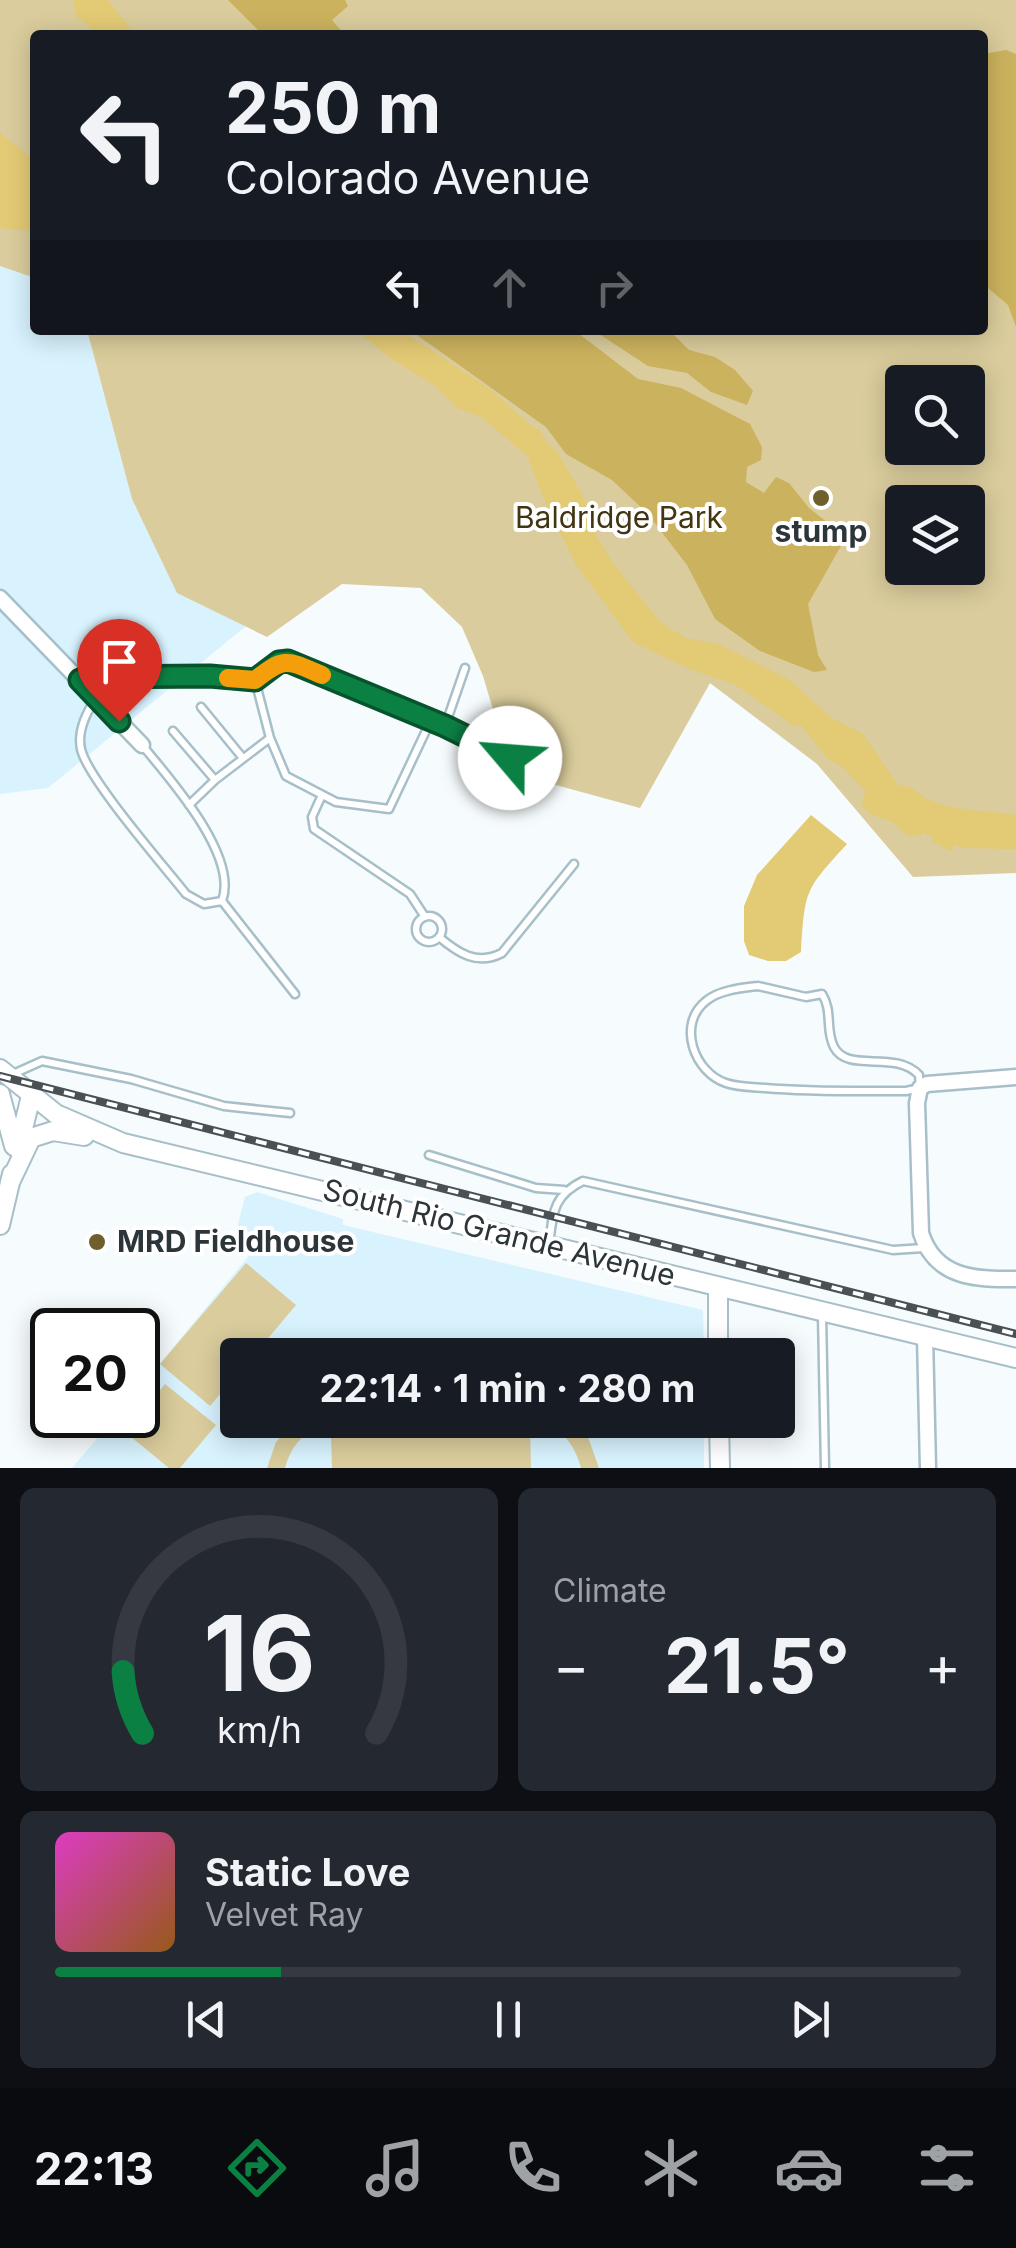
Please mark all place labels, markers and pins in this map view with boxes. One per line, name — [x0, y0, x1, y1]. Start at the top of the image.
marker: stump — [810, 487, 832, 509]
place label: stump — [775, 513, 867, 549]
pin — [77, 619, 162, 722]
place label: MRD Fieldhouse — [117, 1223, 355, 1259]
marker: MRD Fieldhouse — [86, 1231, 108, 1253]

